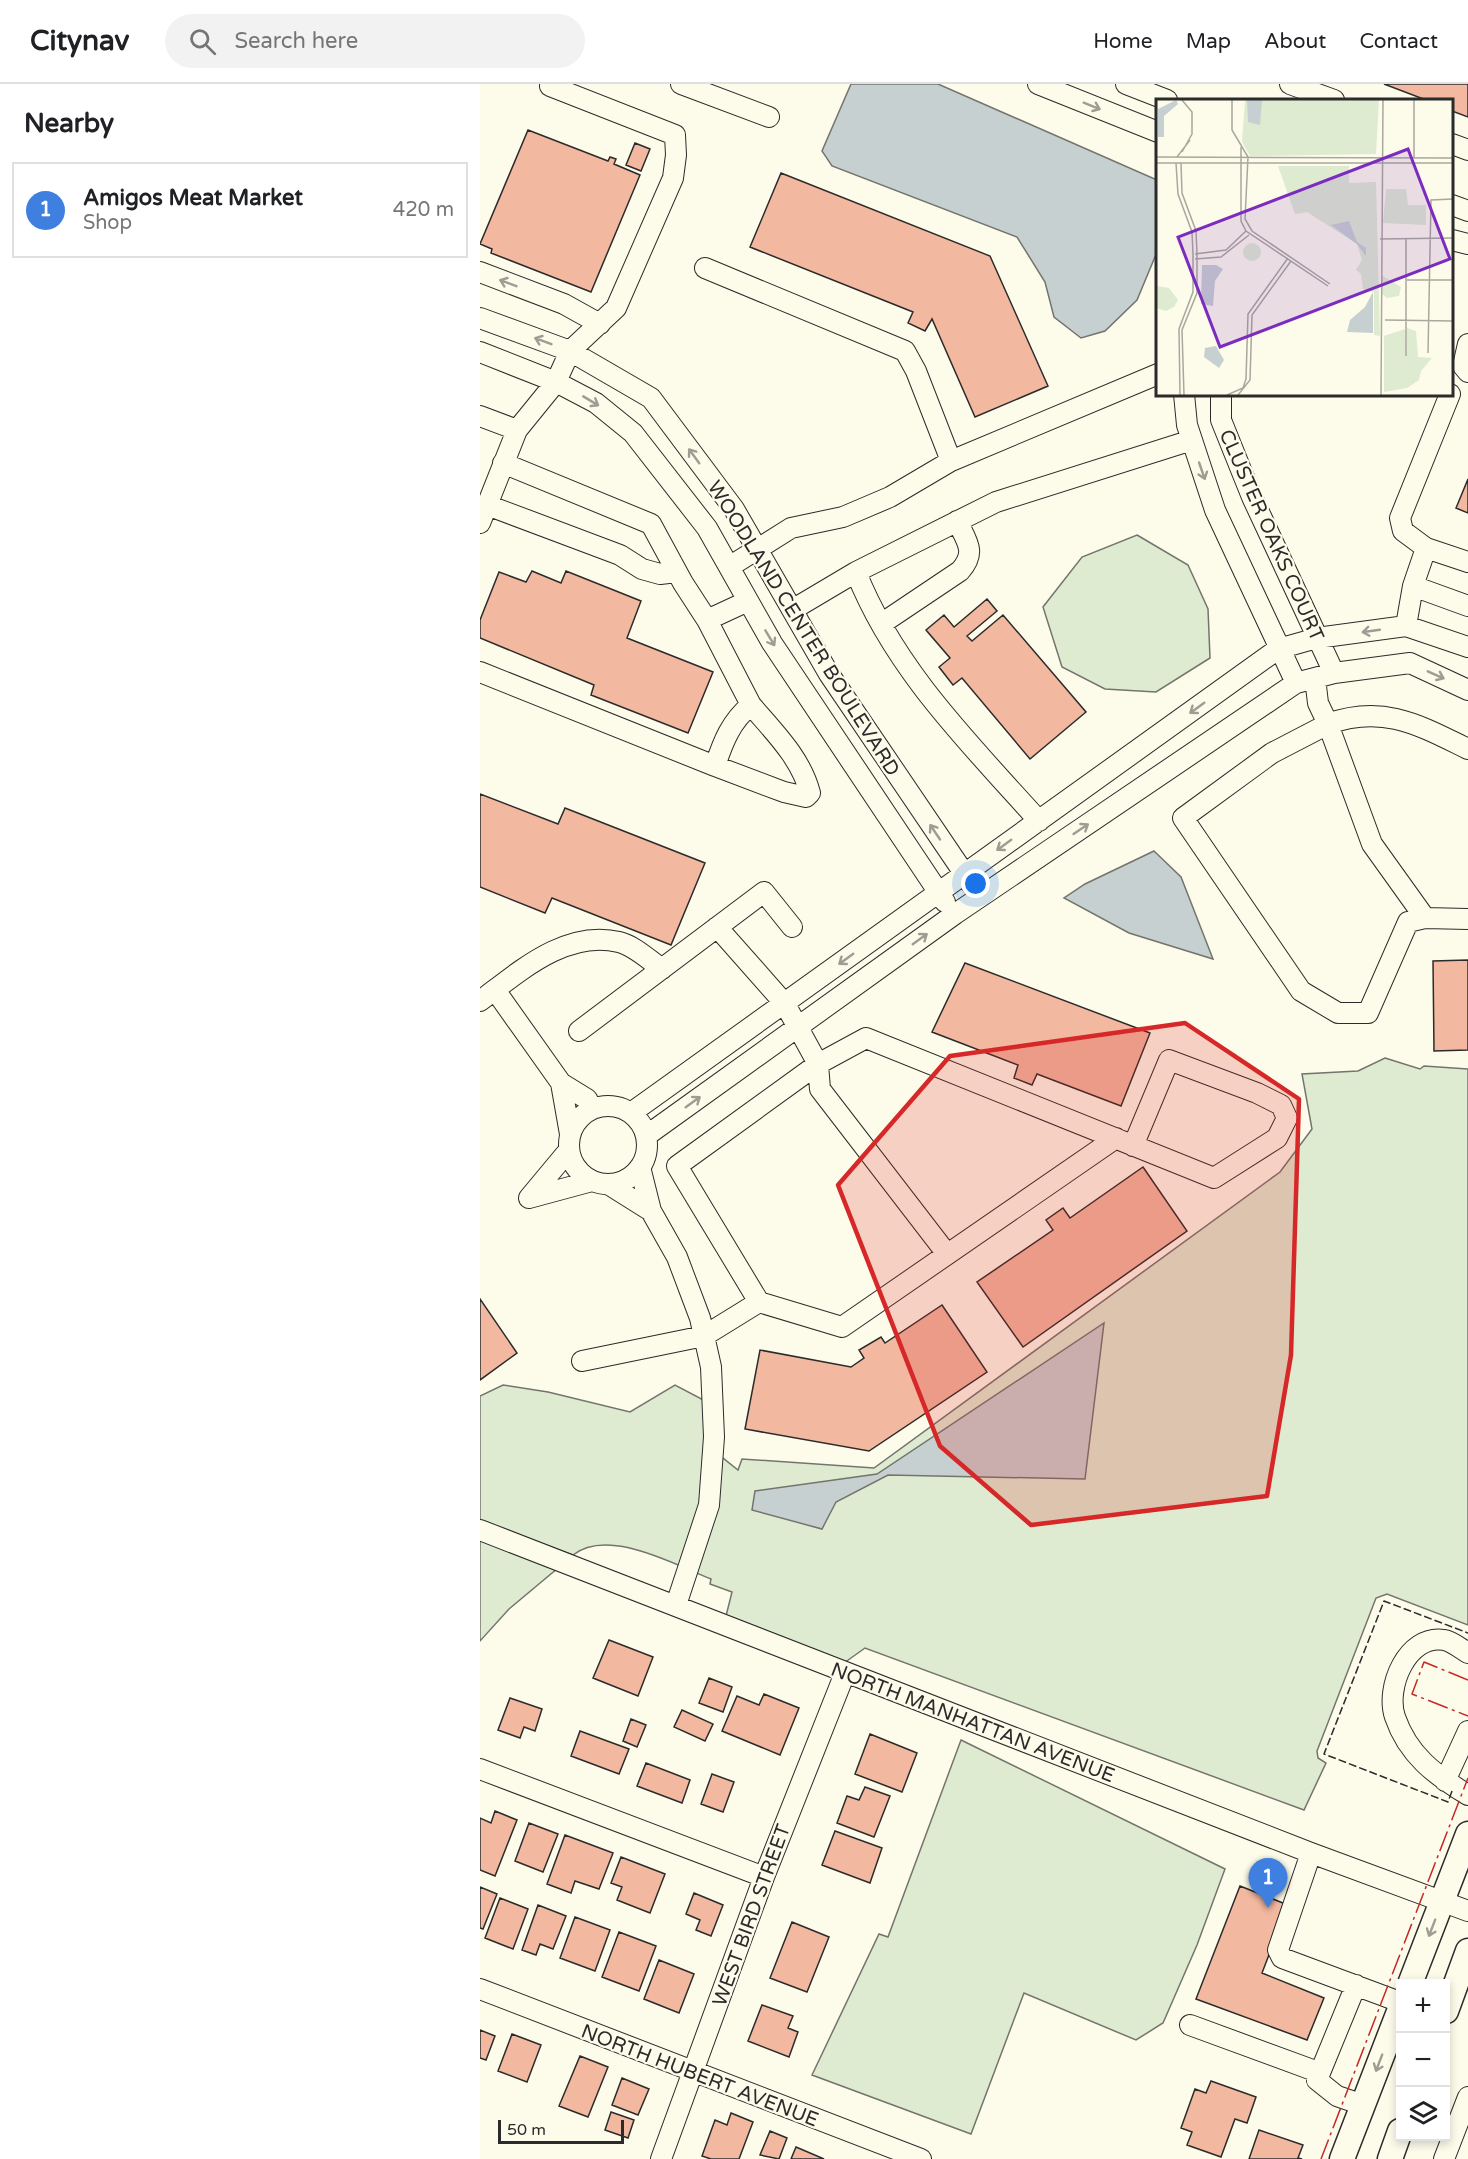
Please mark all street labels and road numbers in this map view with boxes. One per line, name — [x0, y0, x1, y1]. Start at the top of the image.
street label: CLUSTER OAKS COURT — [1214, 426, 1329, 645]
street label: WOODLAND CENTER BOULEVARD — [702, 476, 904, 781]
street label: NORTH MANHATTAN AVENUE — [827, 1658, 1118, 1788]
street label: WEST BIRD STREET — [708, 1821, 796, 2010]
street label: NORTH HUBERT AVENUE — [578, 2020, 822, 2132]

